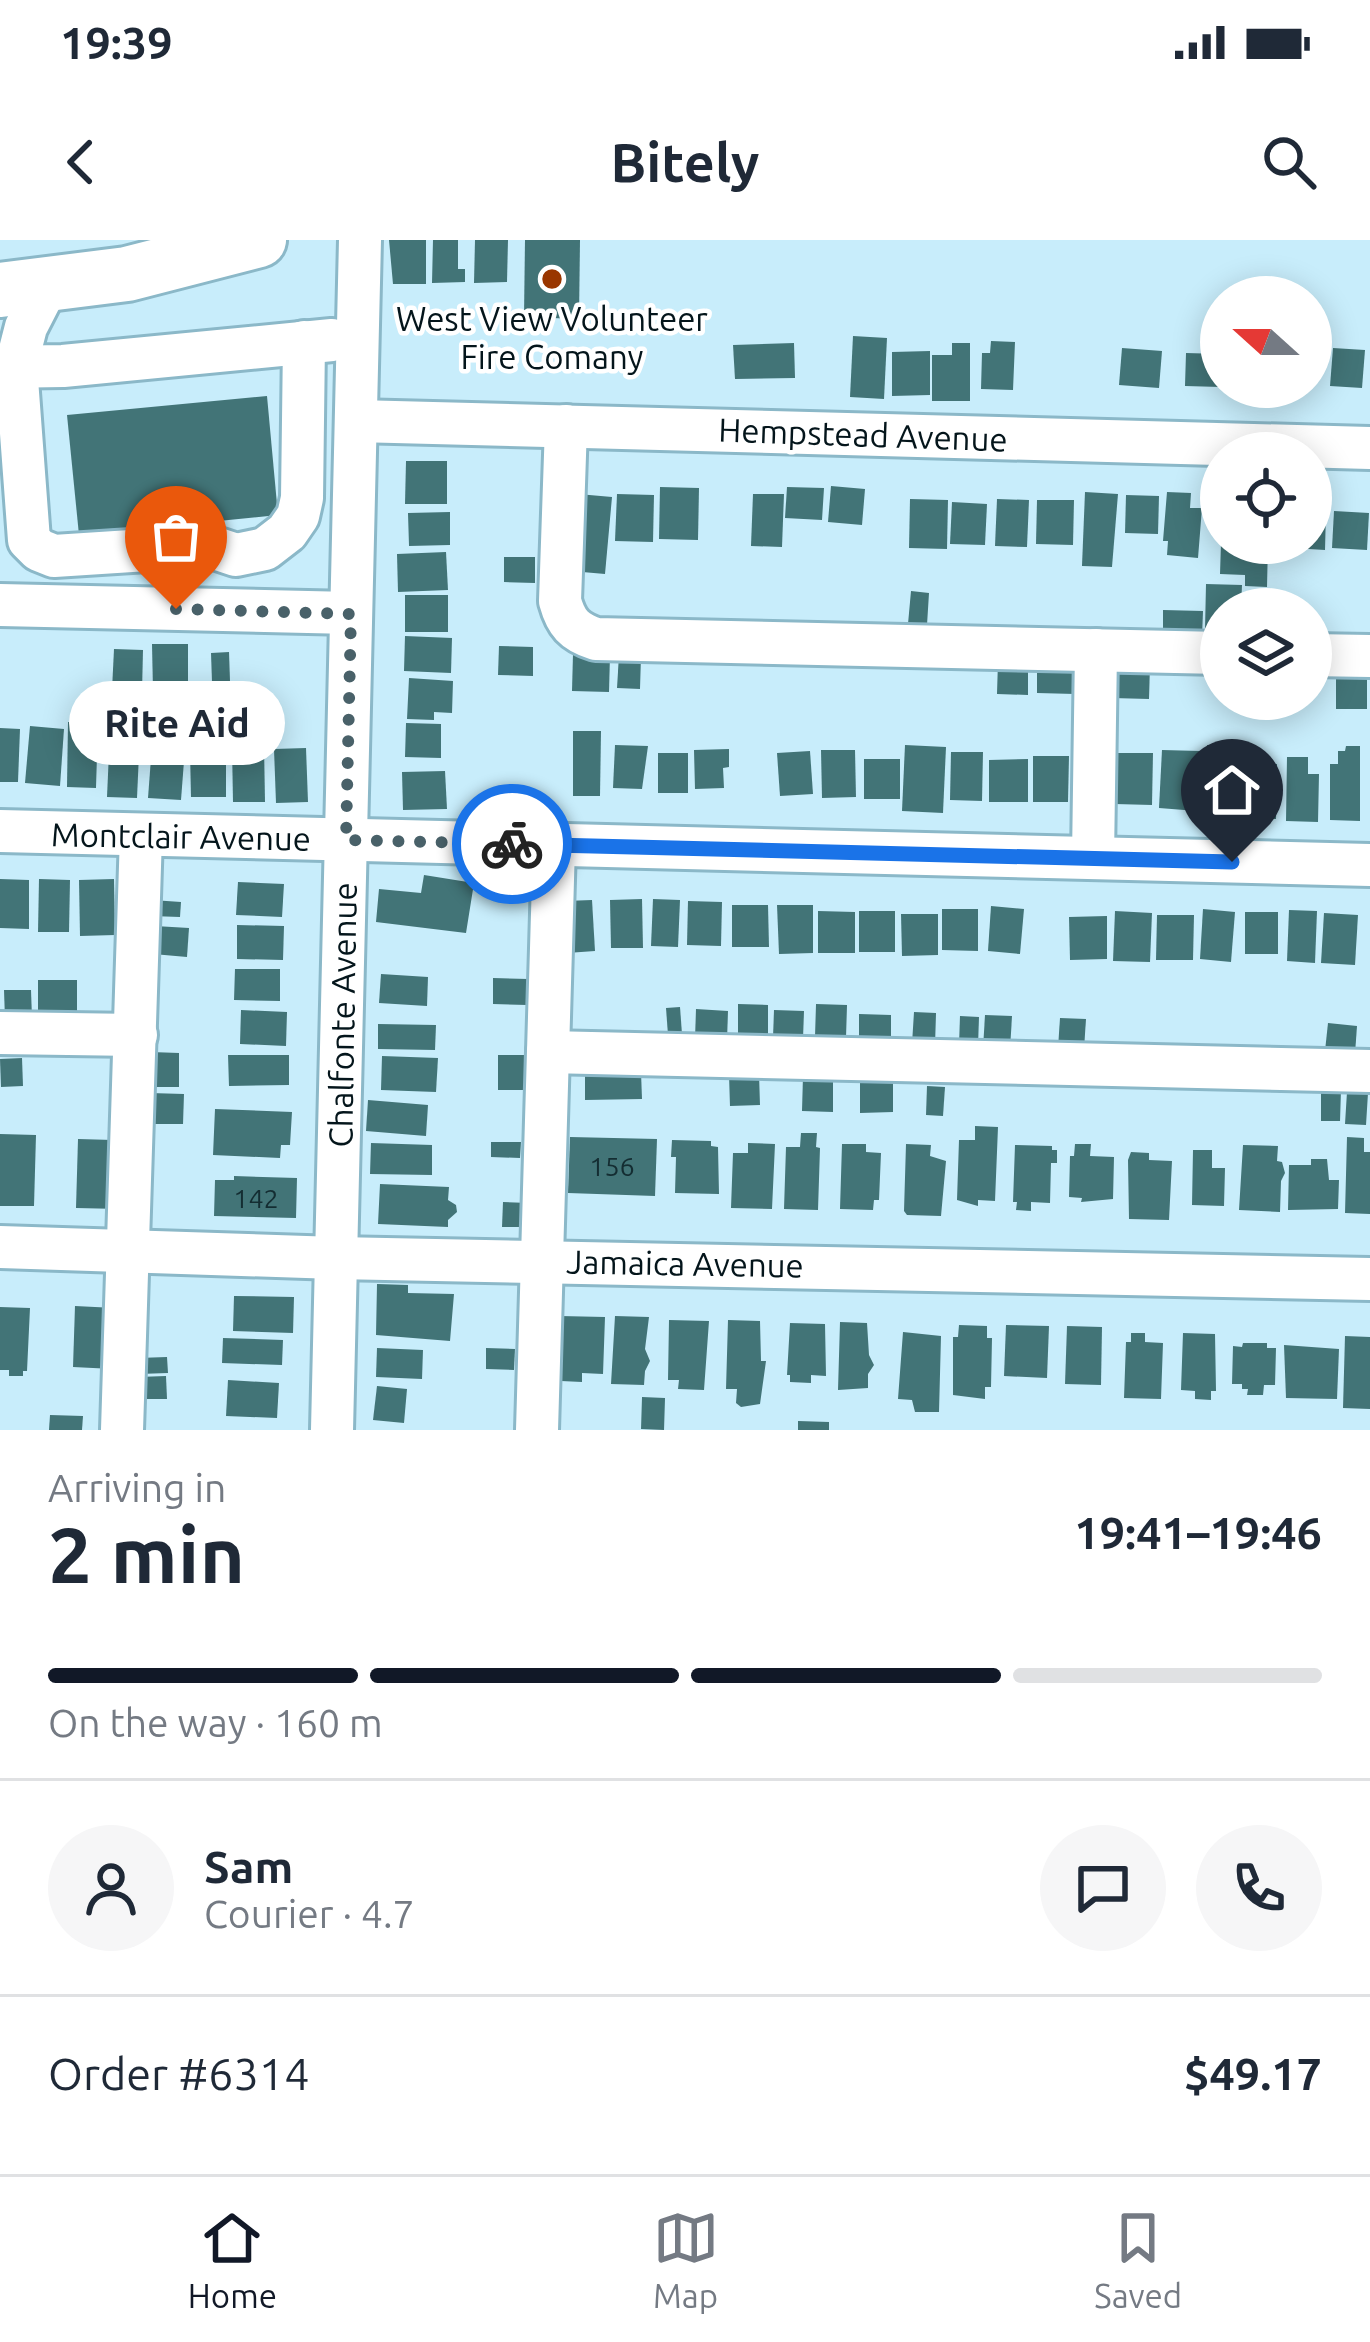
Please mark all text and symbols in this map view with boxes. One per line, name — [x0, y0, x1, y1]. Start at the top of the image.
text: 19:39 — [60, 17, 173, 68]
icon: back — [48, 129, 114, 195]
icon: search — [1256, 129, 1322, 195]
text: Bitely — [611, 132, 759, 192]
marker: West View Volunteer Fire Comany — [539, 266, 565, 292]
north arrow — [1200, 276, 1332, 408]
map controls — [1200, 276, 1332, 720]
place label: West View Volunteer Fire Comany — [396, 300, 708, 375]
street label: Hempstead Avenue — [718, 410, 1008, 458]
button: locate — [1200, 432, 1332, 564]
pin — [125, 486, 227, 609]
icon: bag — [143, 504, 209, 570]
button: layers — [1200, 588, 1332, 720]
callout: Rite Aid — [68, 681, 284, 765]
text: Rite Aid — [104, 701, 250, 744]
pin — [1181, 739, 1283, 862]
icon: home — [1199, 757, 1265, 823]
courier — [452, 784, 572, 904]
icon: bike — [479, 811, 545, 877]
street label: Montclair Avenue — [51, 815, 311, 857]
street label: Chalfonte Avenue — [321, 882, 363, 1148]
house number: 156 — [589, 1151, 635, 1181]
house number: 142 — [233, 1183, 279, 1213]
street label: Jamaica Avenue — [566, 1242, 804, 1284]
text: Arriving in — [48, 1466, 226, 1509]
text: 19:41–19:46 — [1074, 1507, 1322, 1558]
text: 2 min — [48, 1510, 245, 1598]
text: On the way · 160 m — [48, 1701, 383, 1744]
button: person — [48, 1825, 174, 1951]
button: chat — [1040, 1825, 1166, 1951]
button: phone — [1196, 1825, 1322, 1951]
text: Sam — [204, 1841, 293, 1892]
text: Courier · 4.7 — [204, 1892, 415, 1935]
text: Order #6314 — [48, 2048, 310, 2099]
text: $49.17 — [1184, 2048, 1322, 2099]
tab: Home — [188, 2205, 277, 2314]
tab: Map — [653, 2205, 719, 2314]
tab: Saved — [1094, 2205, 1182, 2314]

